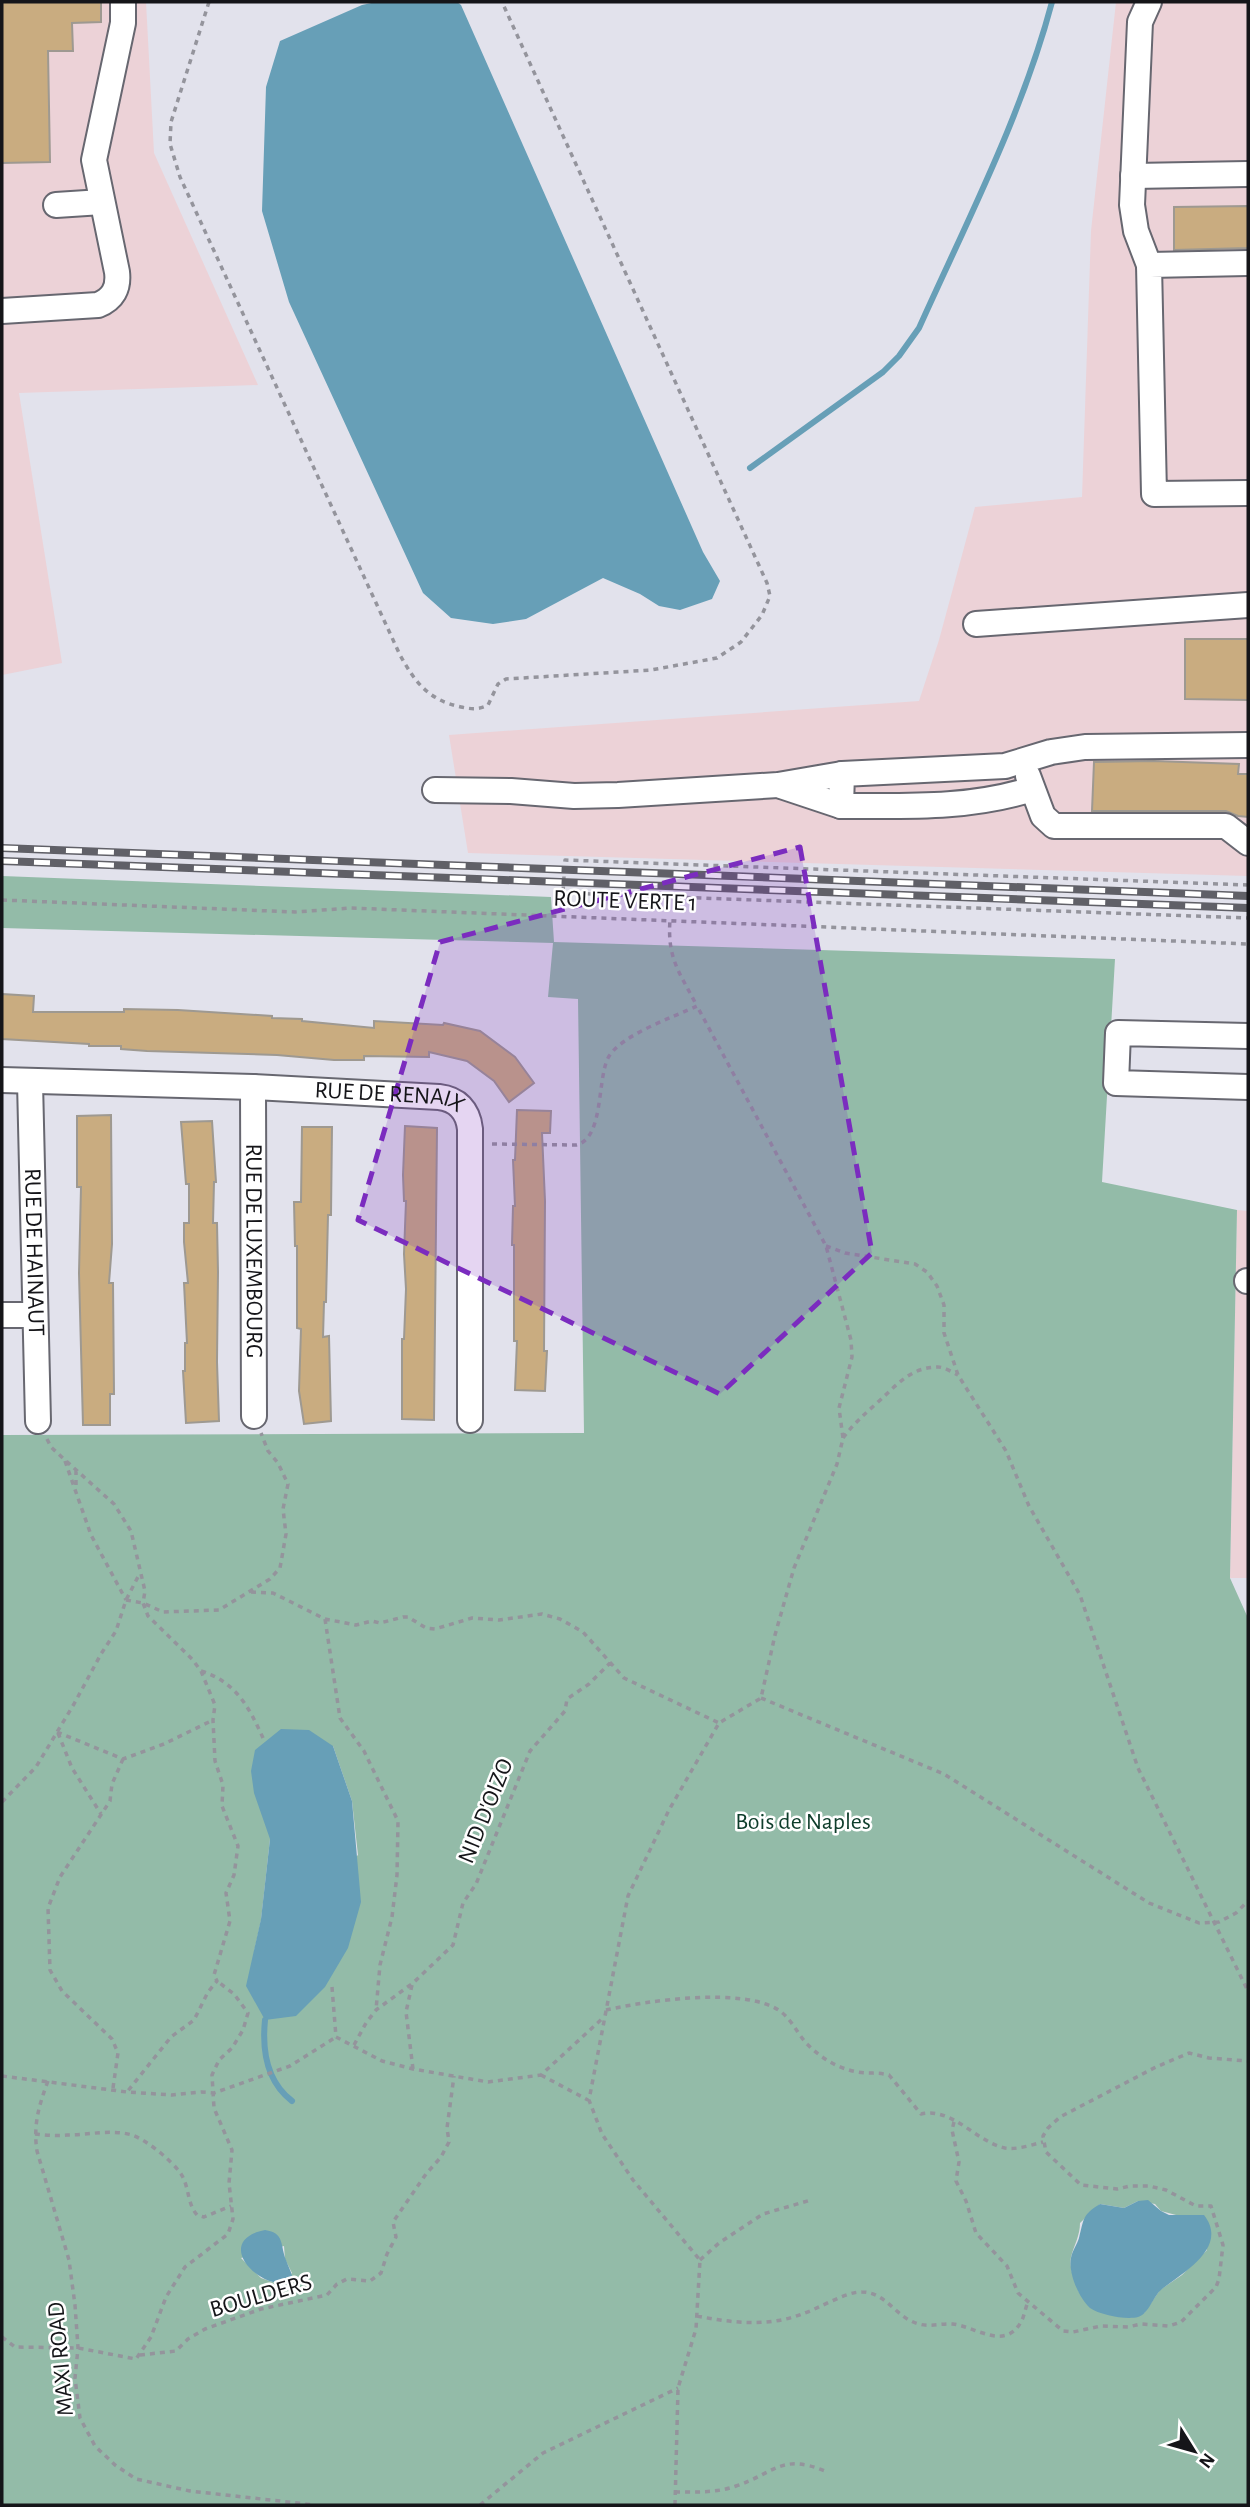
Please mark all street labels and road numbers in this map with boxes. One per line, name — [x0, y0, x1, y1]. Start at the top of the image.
street label: ROUTE VERTE 1 — [553, 886, 697, 916]
street label: RUE DE RENAIX — [314, 1078, 469, 1117]
street label: RUE DE LUXEMBOURG — [241, 1143, 266, 1359]
street label: RUE DE HAINAUT — [20, 1168, 48, 1336]
street label: NID D'OIZO — [454, 1755, 518, 1867]
street label: BOULDERS — [207, 2270, 315, 2322]
street label: MAXI ROAD — [44, 2301, 78, 2417]

